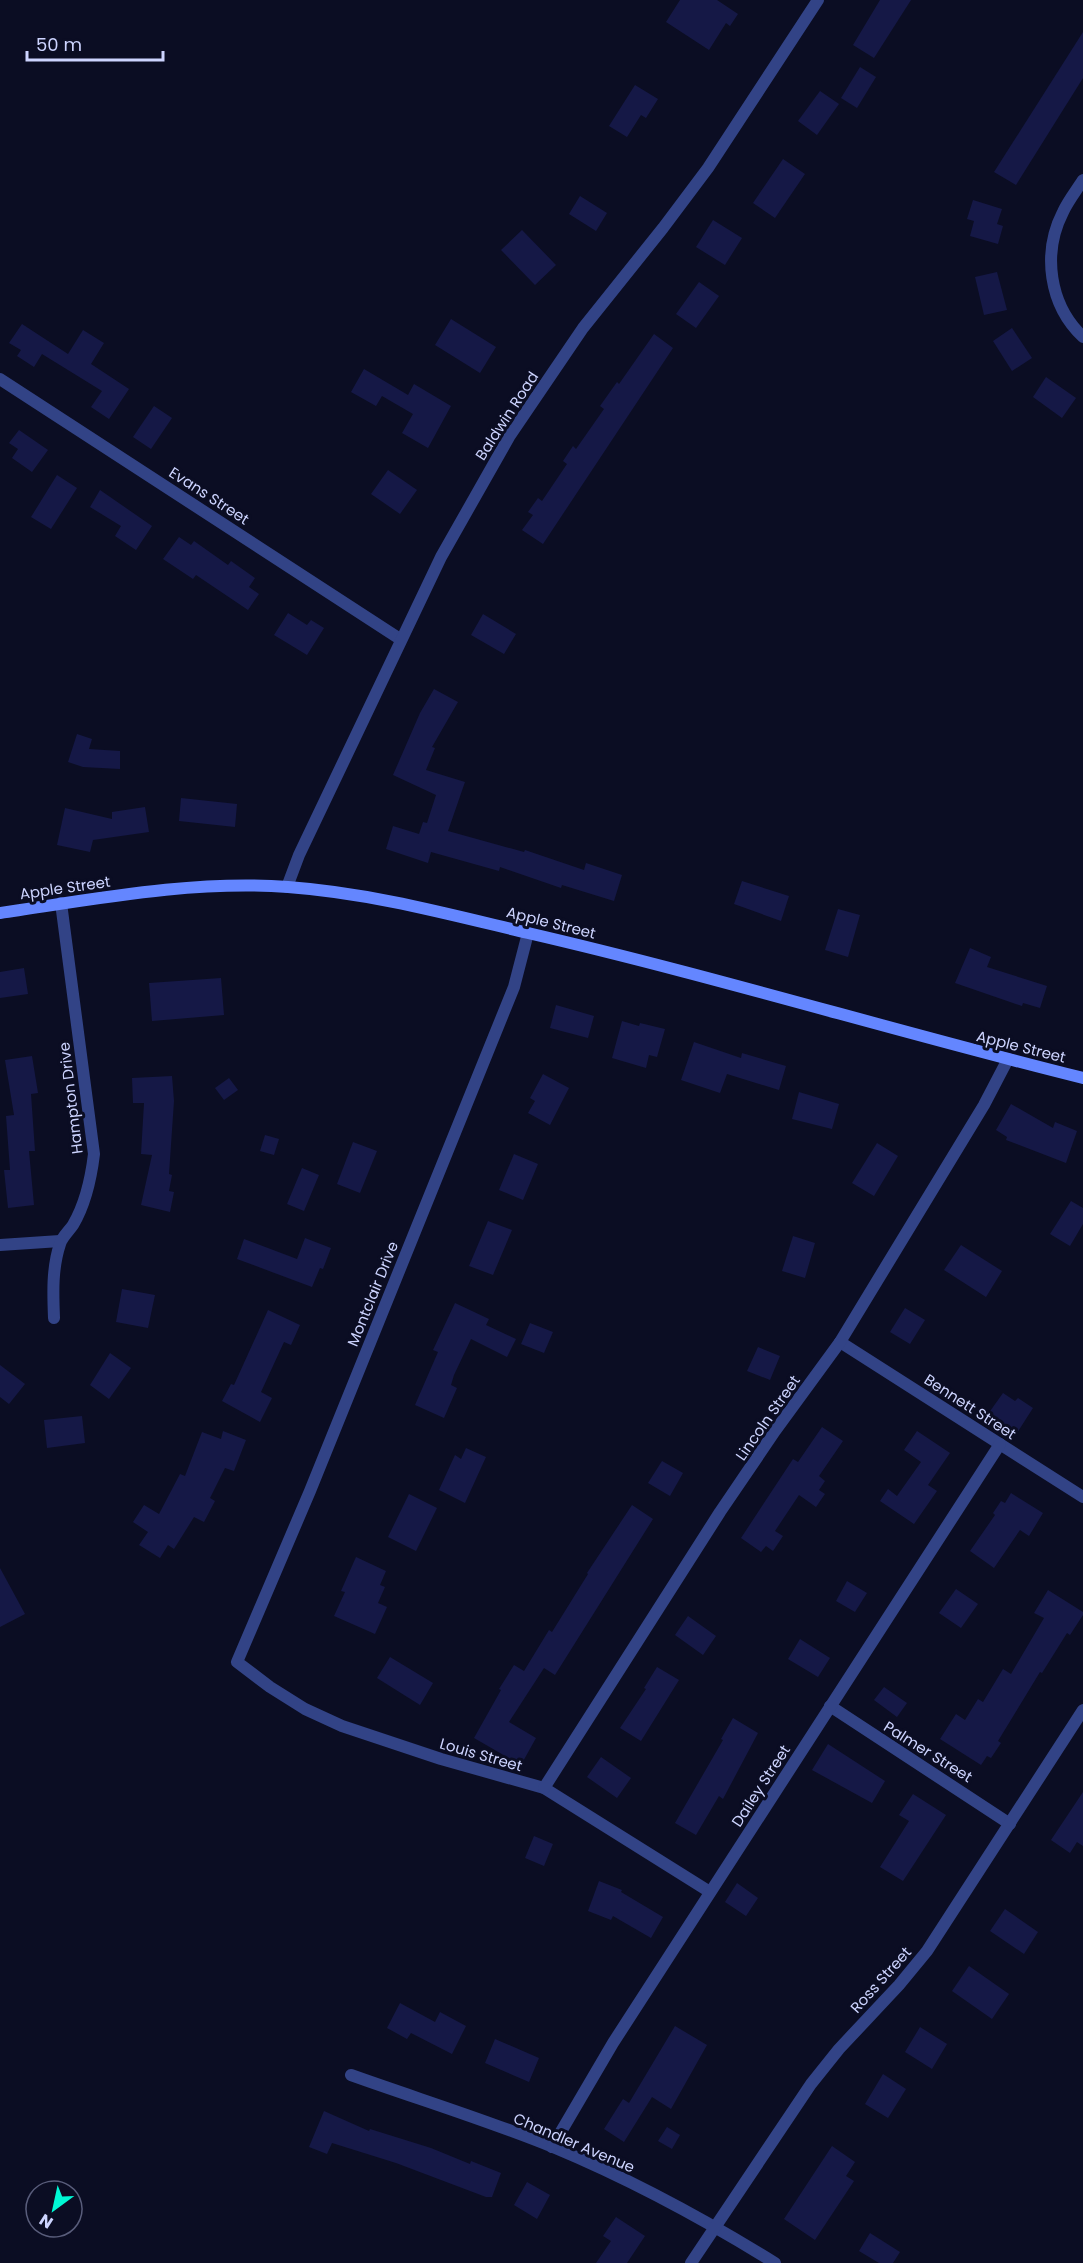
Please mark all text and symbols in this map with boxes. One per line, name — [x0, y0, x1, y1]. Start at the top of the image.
scale bar — [27, 24, 164, 62]
text: 50 m — [36, 32, 82, 57]
street label: Baldwin Road — [470, 367, 543, 464]
street label: Evans Street — [165, 462, 253, 529]
street label: Apple Street — [18, 871, 112, 904]
street label: Apple Street — [504, 901, 598, 944]
street label: Apple Street — [974, 1025, 1068, 1068]
street label: Hampton Drive — [53, 1041, 88, 1155]
street label: Montclair Drive — [342, 1238, 403, 1349]
street label: Bennett Street — [920, 1369, 1020, 1444]
street label: Lincoln Street — [730, 1371, 805, 1465]
street label: Palmer Street — [880, 1716, 977, 1787]
street label: Louis Street — [437, 1733, 525, 1776]
street label: Dailey Street — [726, 1741, 795, 1831]
street label: Ross Street — [845, 1942, 916, 2017]
street label: Chandler Avenue — [510, 2107, 638, 2178]
north arrow — [24, 2179, 84, 2239]
text: N — [35, 2208, 57, 2234]

